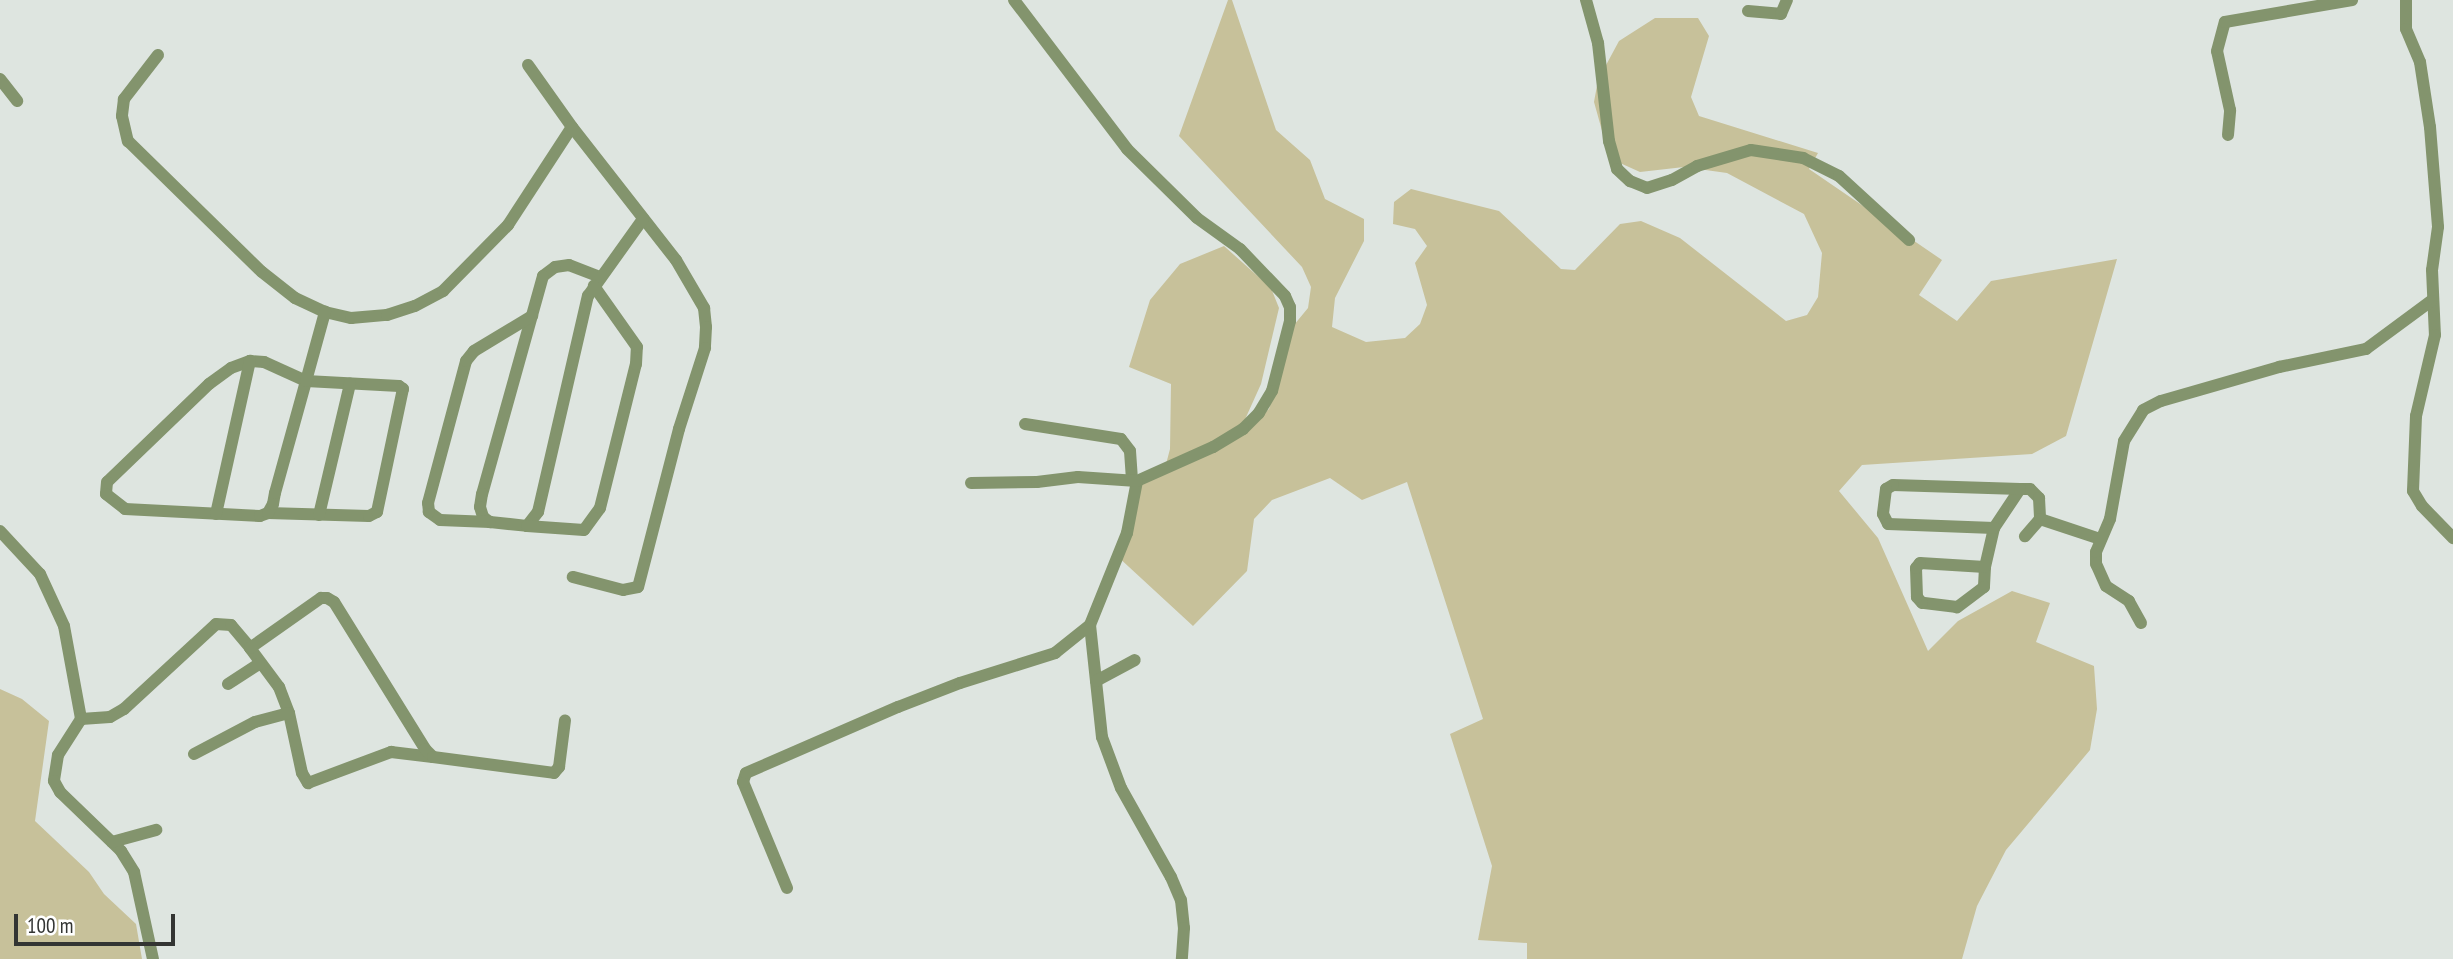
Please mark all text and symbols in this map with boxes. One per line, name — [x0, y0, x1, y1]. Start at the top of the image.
scale bar — [18, 900, 178, 944]
text: 100 m — [27, 912, 73, 939]

